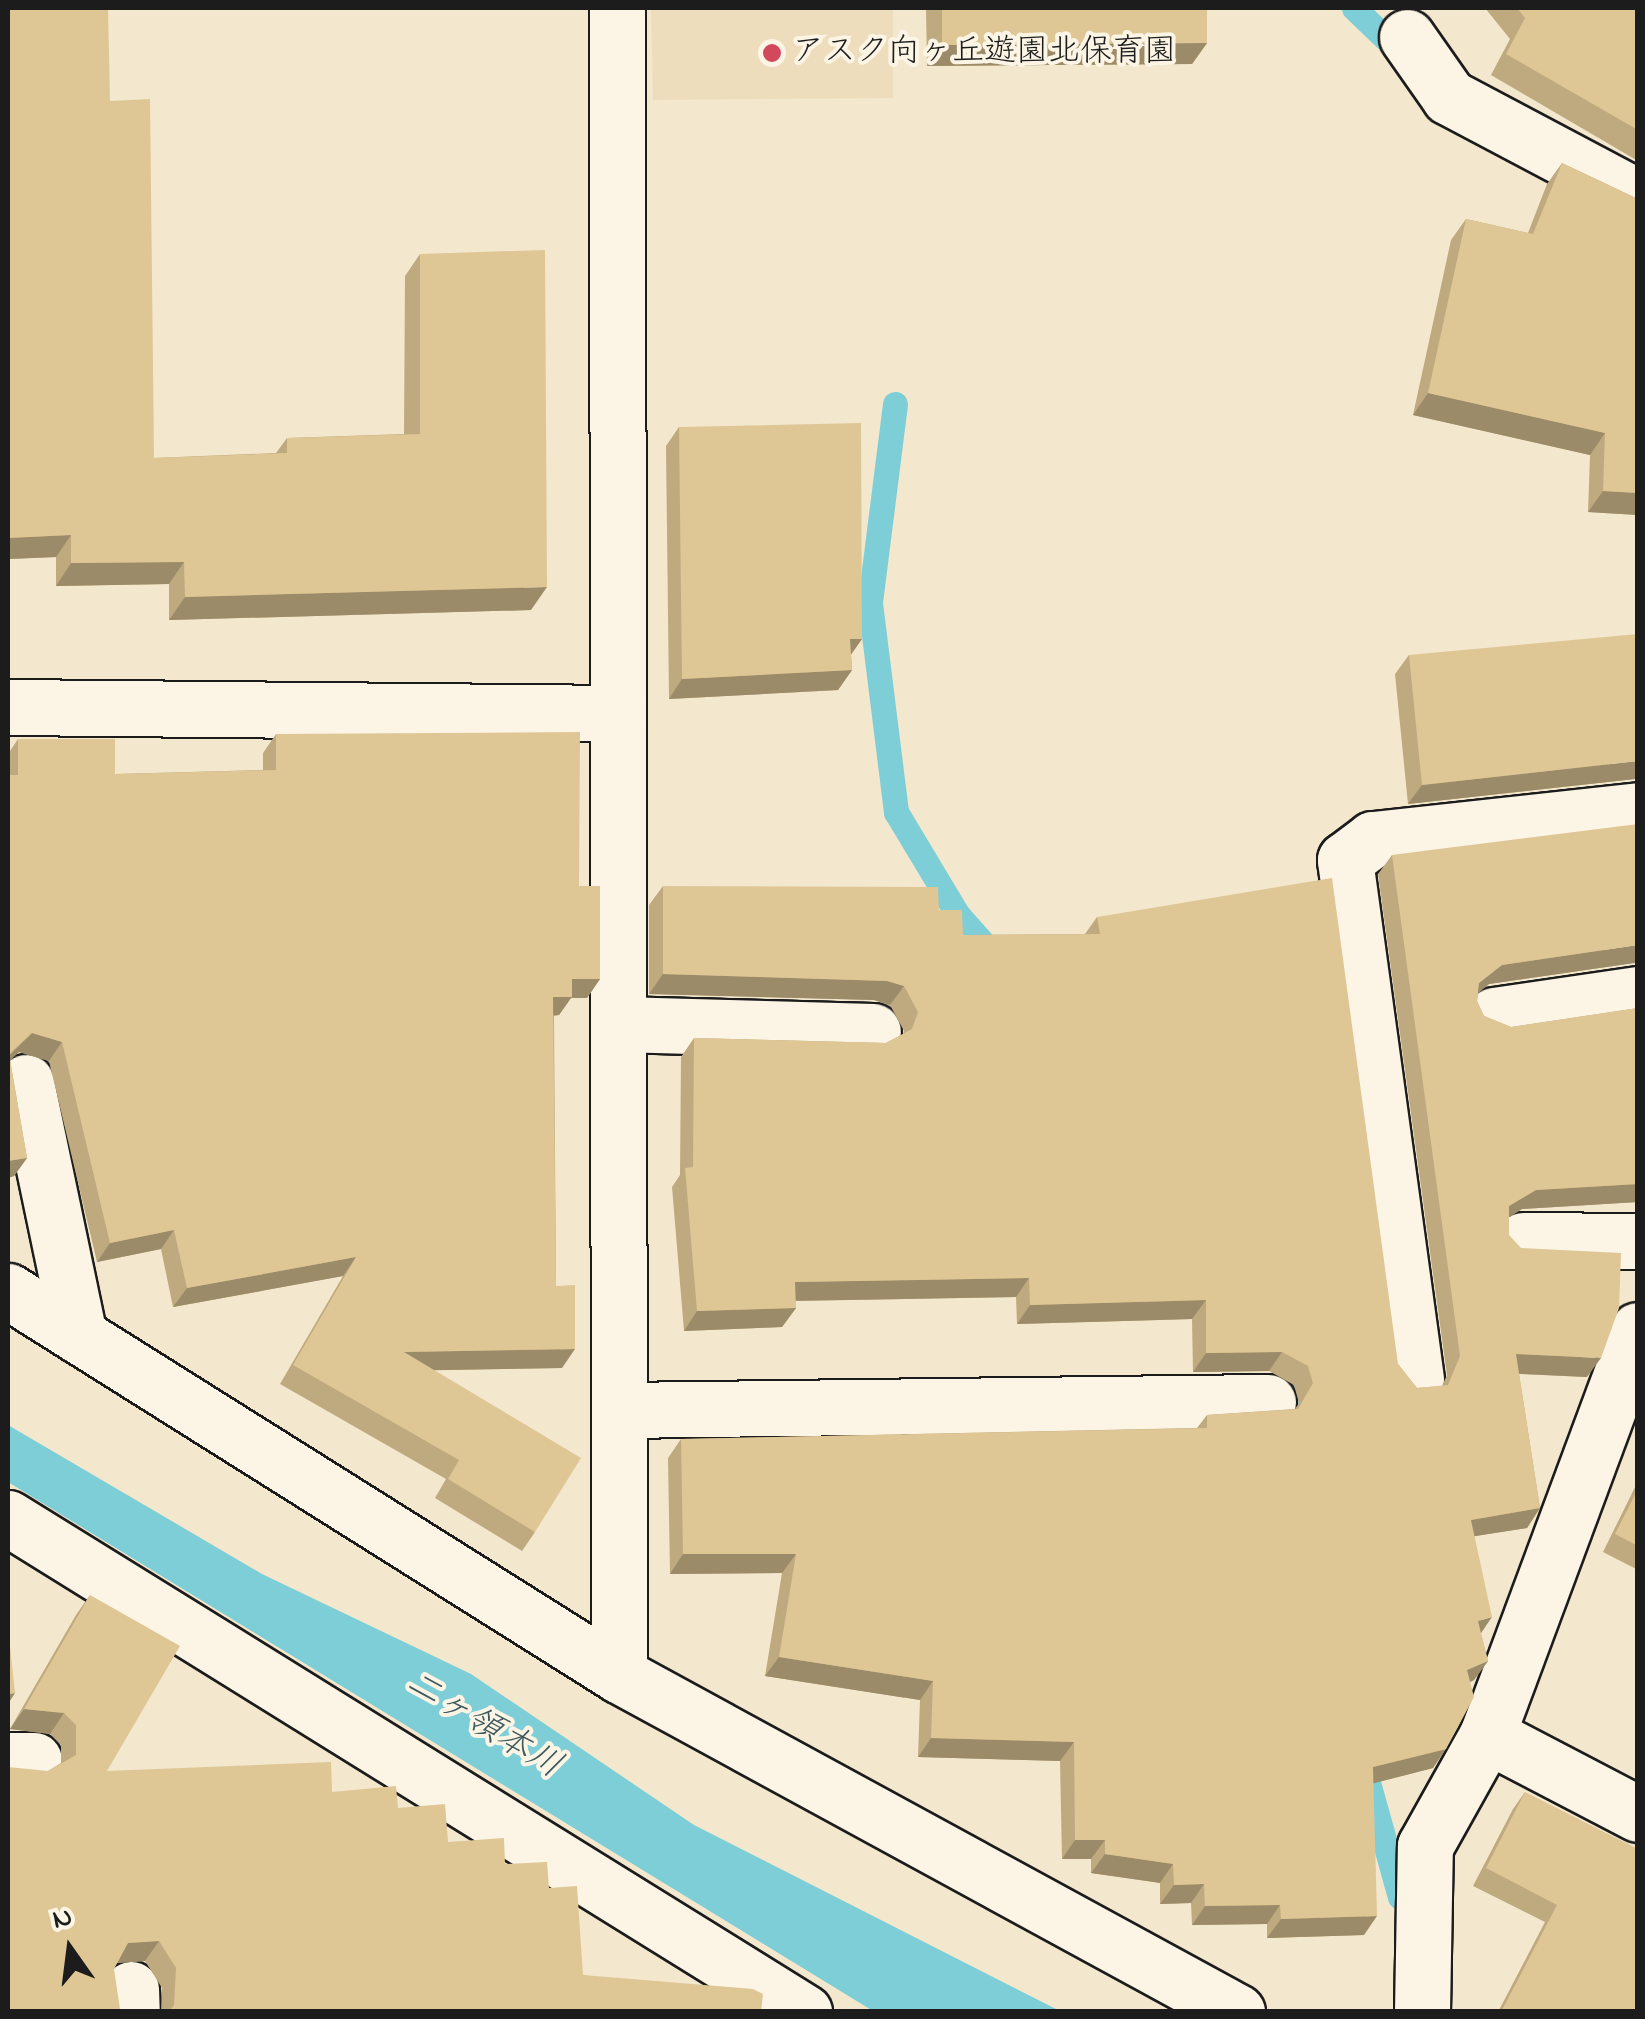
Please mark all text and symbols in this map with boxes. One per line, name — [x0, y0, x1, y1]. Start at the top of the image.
place label: アスク向ヶ丘遊園北保育園 — [792, 34, 1176, 72]
marker: アスク向ヶ丘遊園北保育園 — [761, 42, 783, 64]
water label: 二ヶ領本川 — [397, 1663, 569, 1789]
text: N — [48, 1897, 77, 1942]
north arrow — [20, 1899, 120, 1999]

